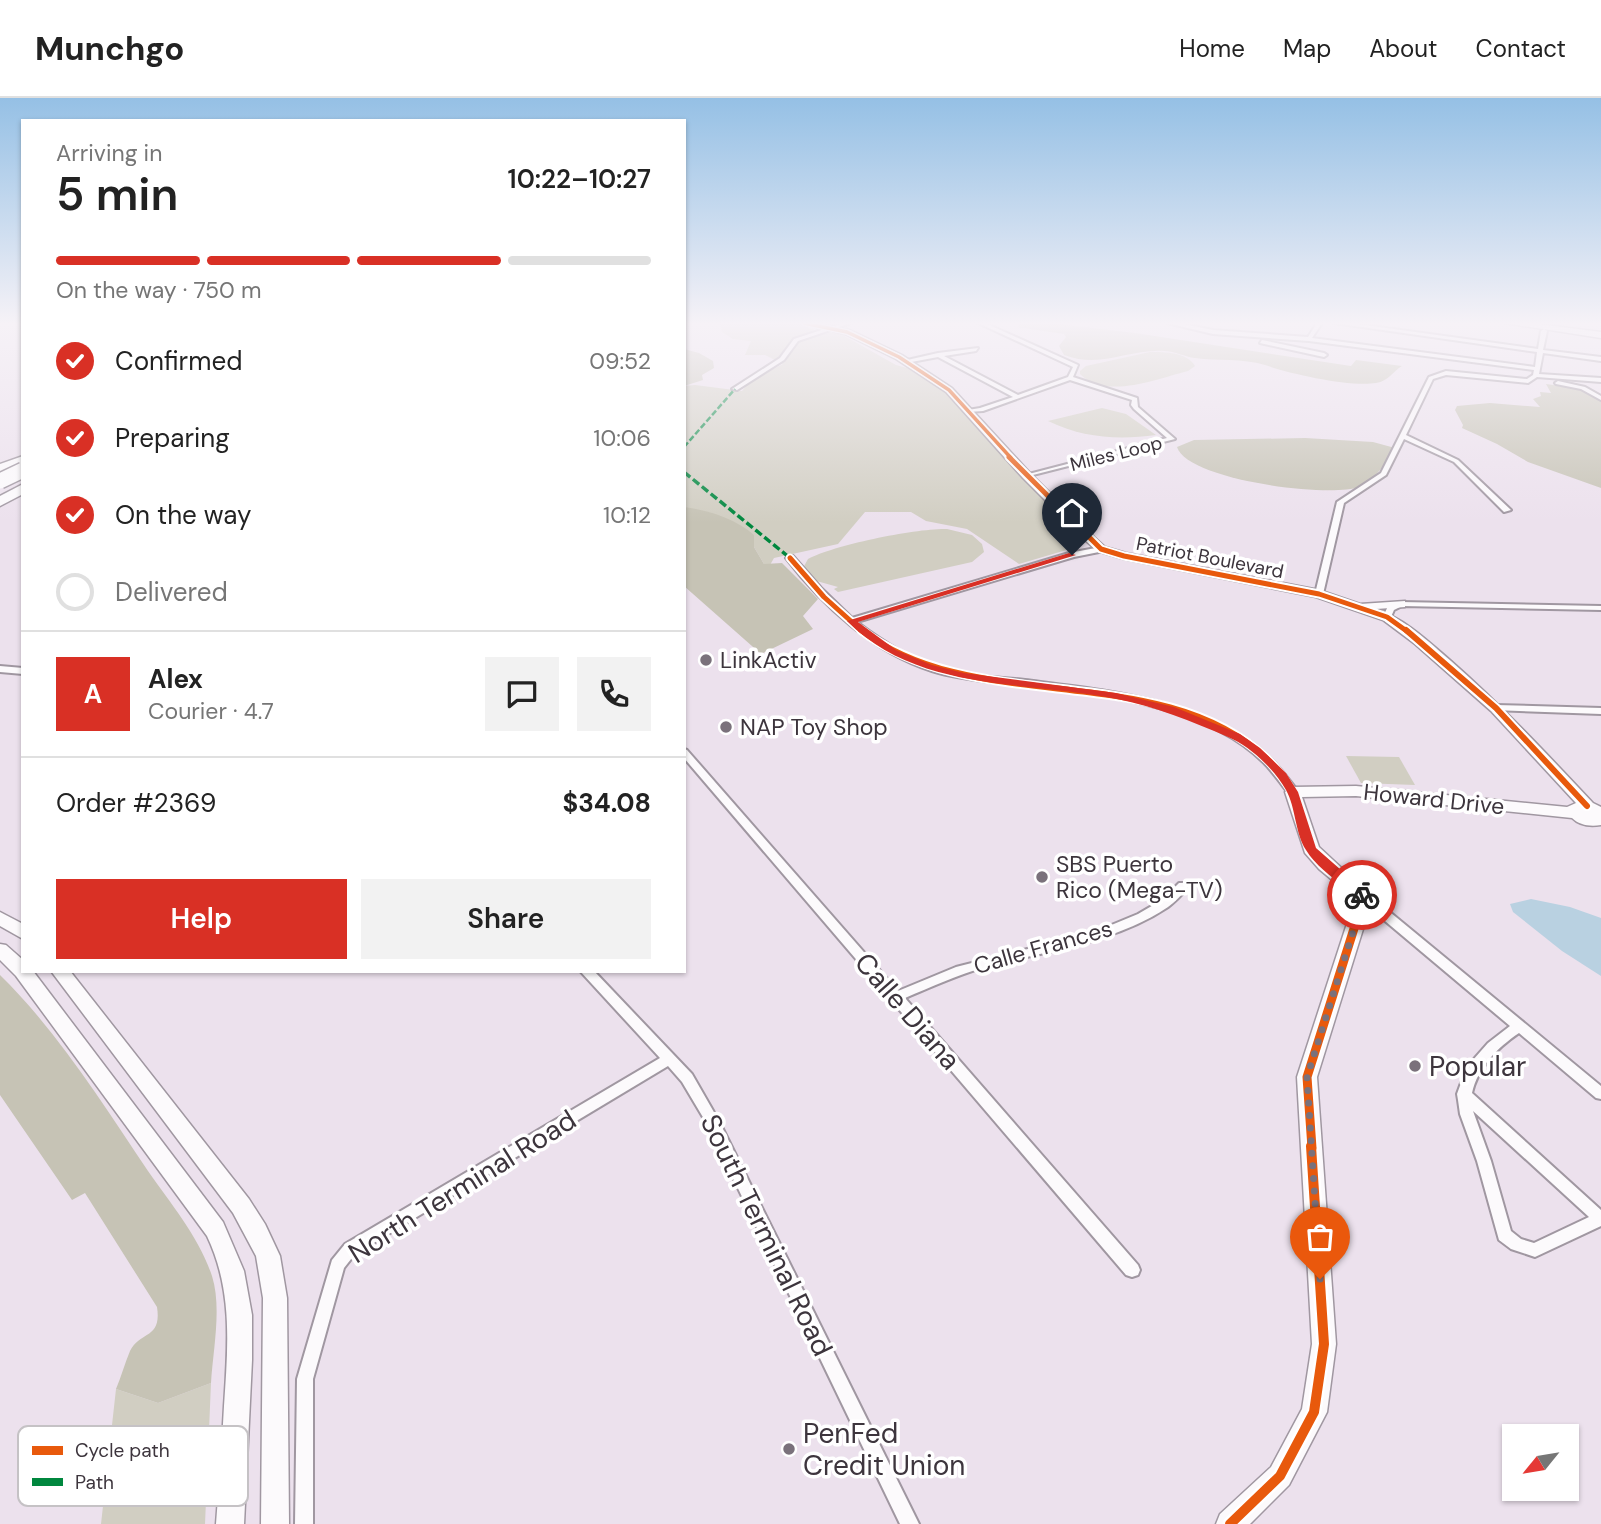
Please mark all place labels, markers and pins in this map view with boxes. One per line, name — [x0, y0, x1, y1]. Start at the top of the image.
pin — [1042, 483, 1102, 555]
place label: LinkActiv — [720, 645, 817, 675]
marker: LinkActiv — [698, 652, 714, 668]
place label: NAP Toy Shop — [740, 712, 888, 742]
marker: NAP Toy Shop — [718, 719, 734, 735]
place label: SBS Puerto Rico (Mega-TV) — [1056, 849, 1223, 905]
marker: SBS Puerto Rico (Mega-TV) — [1034, 869, 1050, 885]
place label: Popular — [1429, 1048, 1526, 1085]
marker: Popular — [1407, 1058, 1423, 1074]
pin — [1290, 1207, 1350, 1279]
place label: PenFed Credit Union — [803, 1415, 965, 1484]
marker: PenFed Credit Union — [781, 1441, 797, 1457]

